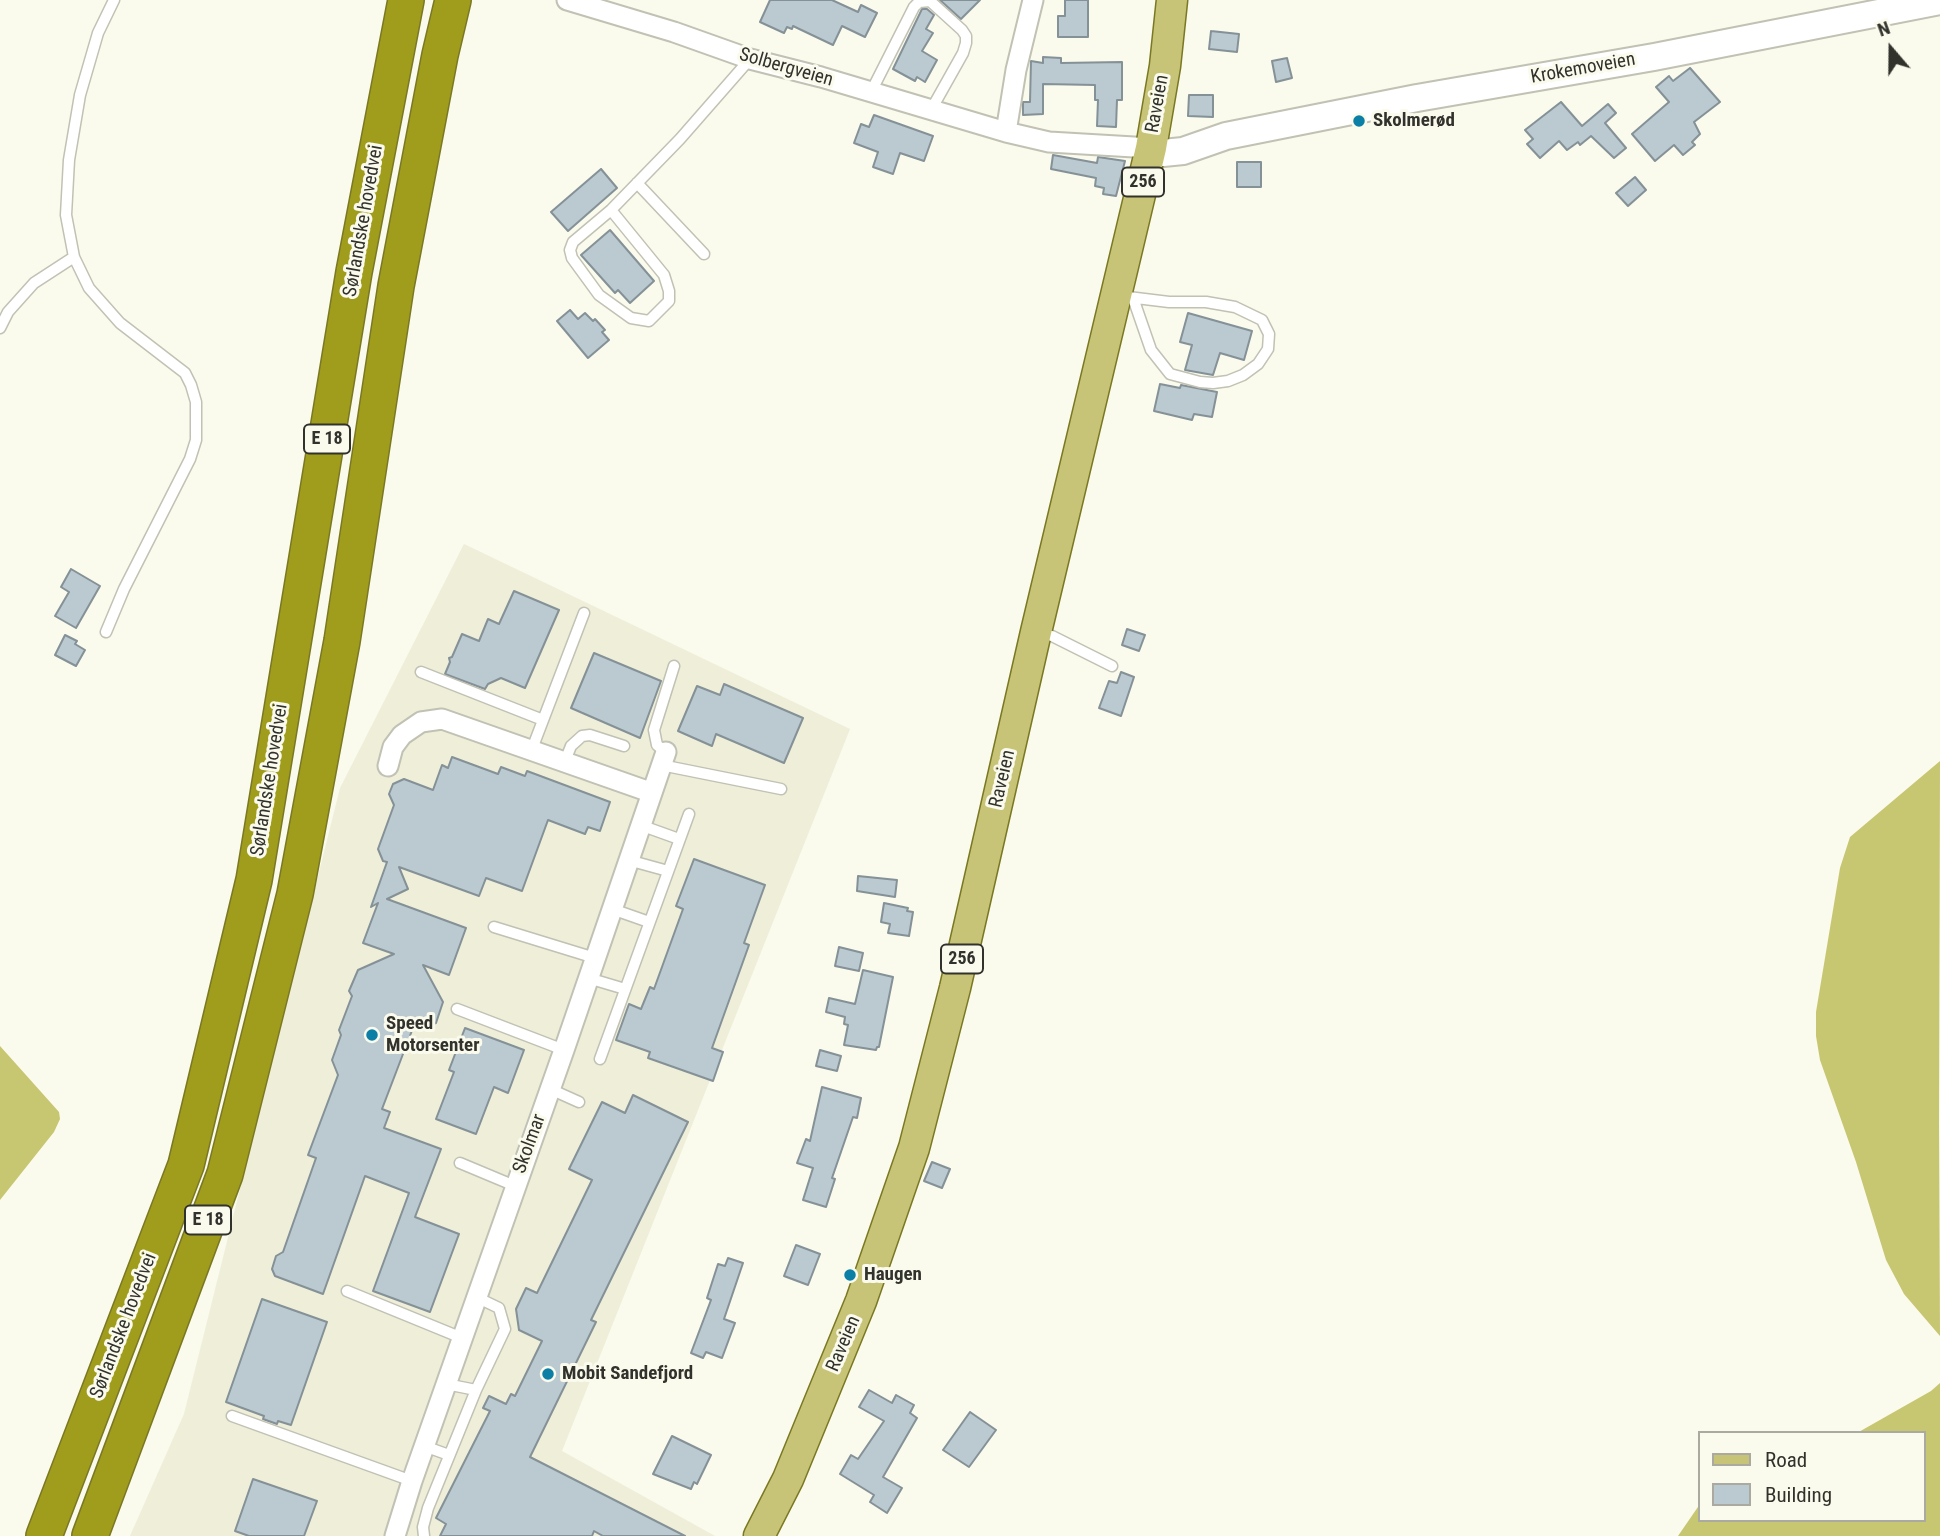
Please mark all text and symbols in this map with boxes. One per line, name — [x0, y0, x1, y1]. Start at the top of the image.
north arrow — [1856, 14, 1926, 84]
text: N — [1874, 16, 1893, 42]
street label: Solbergveien — [737, 44, 835, 92]
street label: Krokemoveien — [1529, 49, 1637, 89]
street label: Raveien — [1142, 73, 1174, 135]
place label: Skolmerød — [1373, 110, 1455, 132]
marker: Skolmerød — [1351, 113, 1367, 129]
street label: Sørlandske hovedvei — [339, 143, 389, 299]
road number: 256 — [1122, 168, 1164, 196]
road number: E 18 — [304, 424, 350, 454]
street label: Sørlandske hovedvei — [247, 702, 293, 858]
street label: Raveien — [985, 748, 1021, 810]
road number: 256 — [941, 944, 983, 974]
place label: Speed Motorsenter — [386, 1013, 479, 1057]
marker: Speed Motorsenter — [364, 1027, 380, 1043]
street label: Skolmar — [509, 1111, 551, 1177]
road number: E 18 — [185, 1205, 231, 1234]
street label: Sørlandske hovedvei — [86, 1250, 162, 1402]
place label: Haugen — [864, 1264, 922, 1286]
marker: Haugen — [842, 1267, 858, 1283]
street label: Raveien — [822, 1313, 866, 1375]
place label: Mobit Sandefjord — [562, 1363, 693, 1385]
marker: Mobit Sandefjord — [540, 1366, 556, 1382]
legend — [1699, 1431, 1926, 1522]
text: Road — [1765, 1448, 1807, 1472]
text: Building — [1765, 1483, 1832, 1507]

